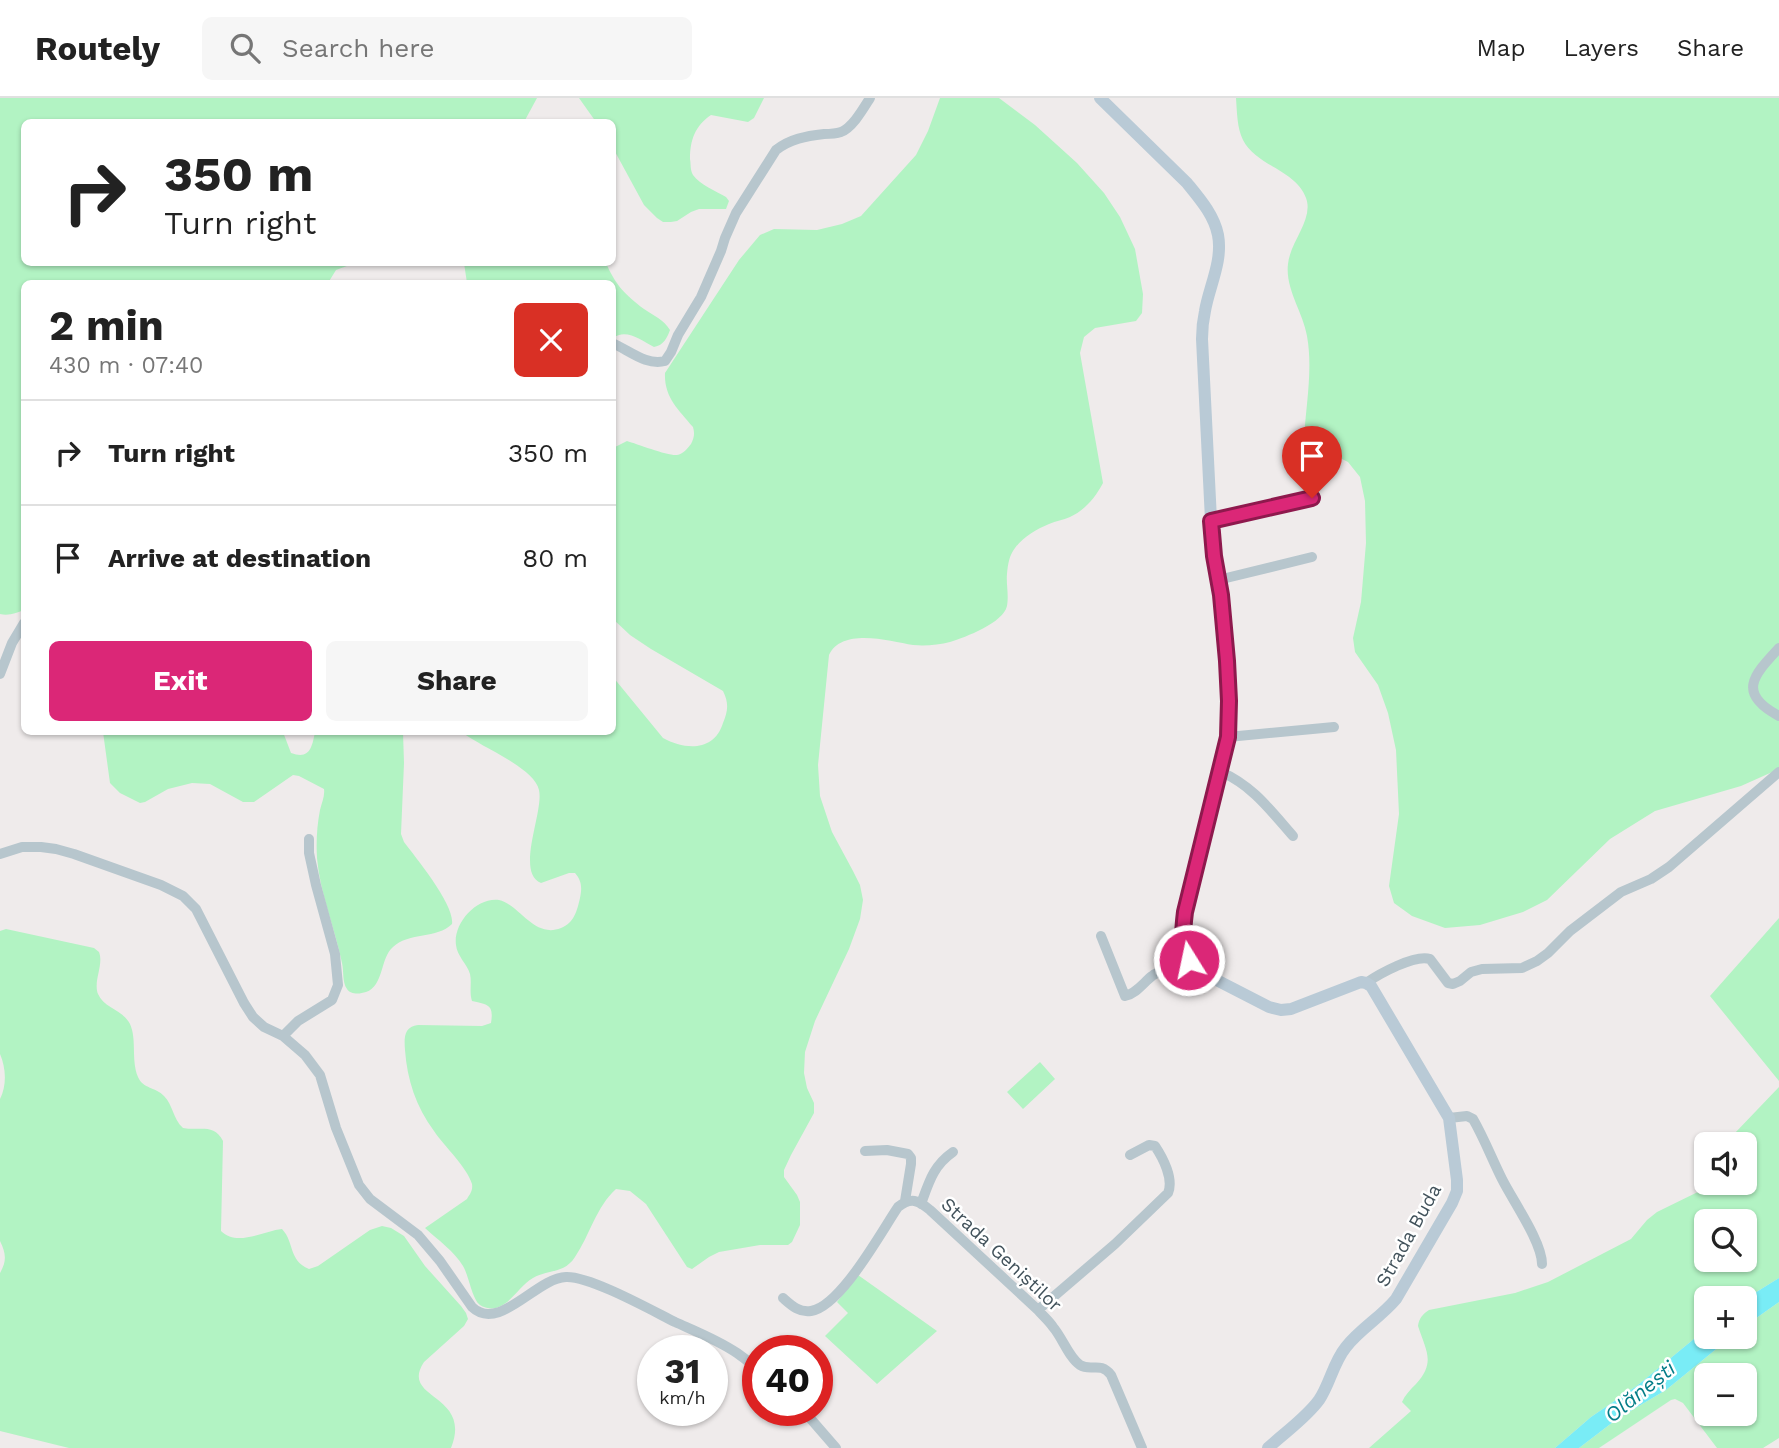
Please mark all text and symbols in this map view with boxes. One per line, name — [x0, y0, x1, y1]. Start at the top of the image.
search box — [202, 17, 692, 80]
text: Routely — [35, 29, 160, 68]
icon: search — [226, 29, 264, 67]
text: Search here — [282, 33, 434, 63]
text: Map — [1477, 34, 1525, 62]
text: Layers — [1563, 34, 1639, 62]
text: Share — [1677, 34, 1744, 62]
text: 350 m — [164, 145, 313, 203]
icon: right — [49, 147, 140, 238]
text: Turn right — [164, 204, 316, 242]
text: 2 min — [49, 301, 164, 350]
button: close — [514, 303, 588, 377]
text: 430 m · 07:40 — [49, 352, 203, 379]
pin — [1282, 426, 1342, 498]
icon: right — [49, 434, 87, 472]
icon: arrive — [1293, 437, 1331, 475]
text: Turn right — [108, 438, 235, 468]
text: 350 m — [508, 438, 588, 468]
icon: arrive — [49, 539, 87, 577]
text: Arrive at destination — [108, 543, 371, 573]
text: 80 m — [522, 543, 588, 573]
button: Exit — [49, 641, 312, 721]
button: Share — [326, 641, 588, 721]
position arrow — [1152, 923, 1226, 997]
map controls — [1694, 1132, 1757, 1426]
button: sound — [1694, 1132, 1757, 1195]
street label: Strada Buda — [1371, 1180, 1446, 1291]
street label: Strada Geniștilor — [937, 1193, 1067, 1316]
button: search — [1694, 1209, 1757, 1272]
button: + — [1694, 1286, 1757, 1349]
speed limit sign: 40 — [742, 1335, 833, 1426]
text: 31 — [665, 1350, 700, 1392]
water label: Olănești — [1599, 1355, 1681, 1428]
button: − — [1694, 1363, 1757, 1426]
text: km/h — [659, 1387, 706, 1408]

